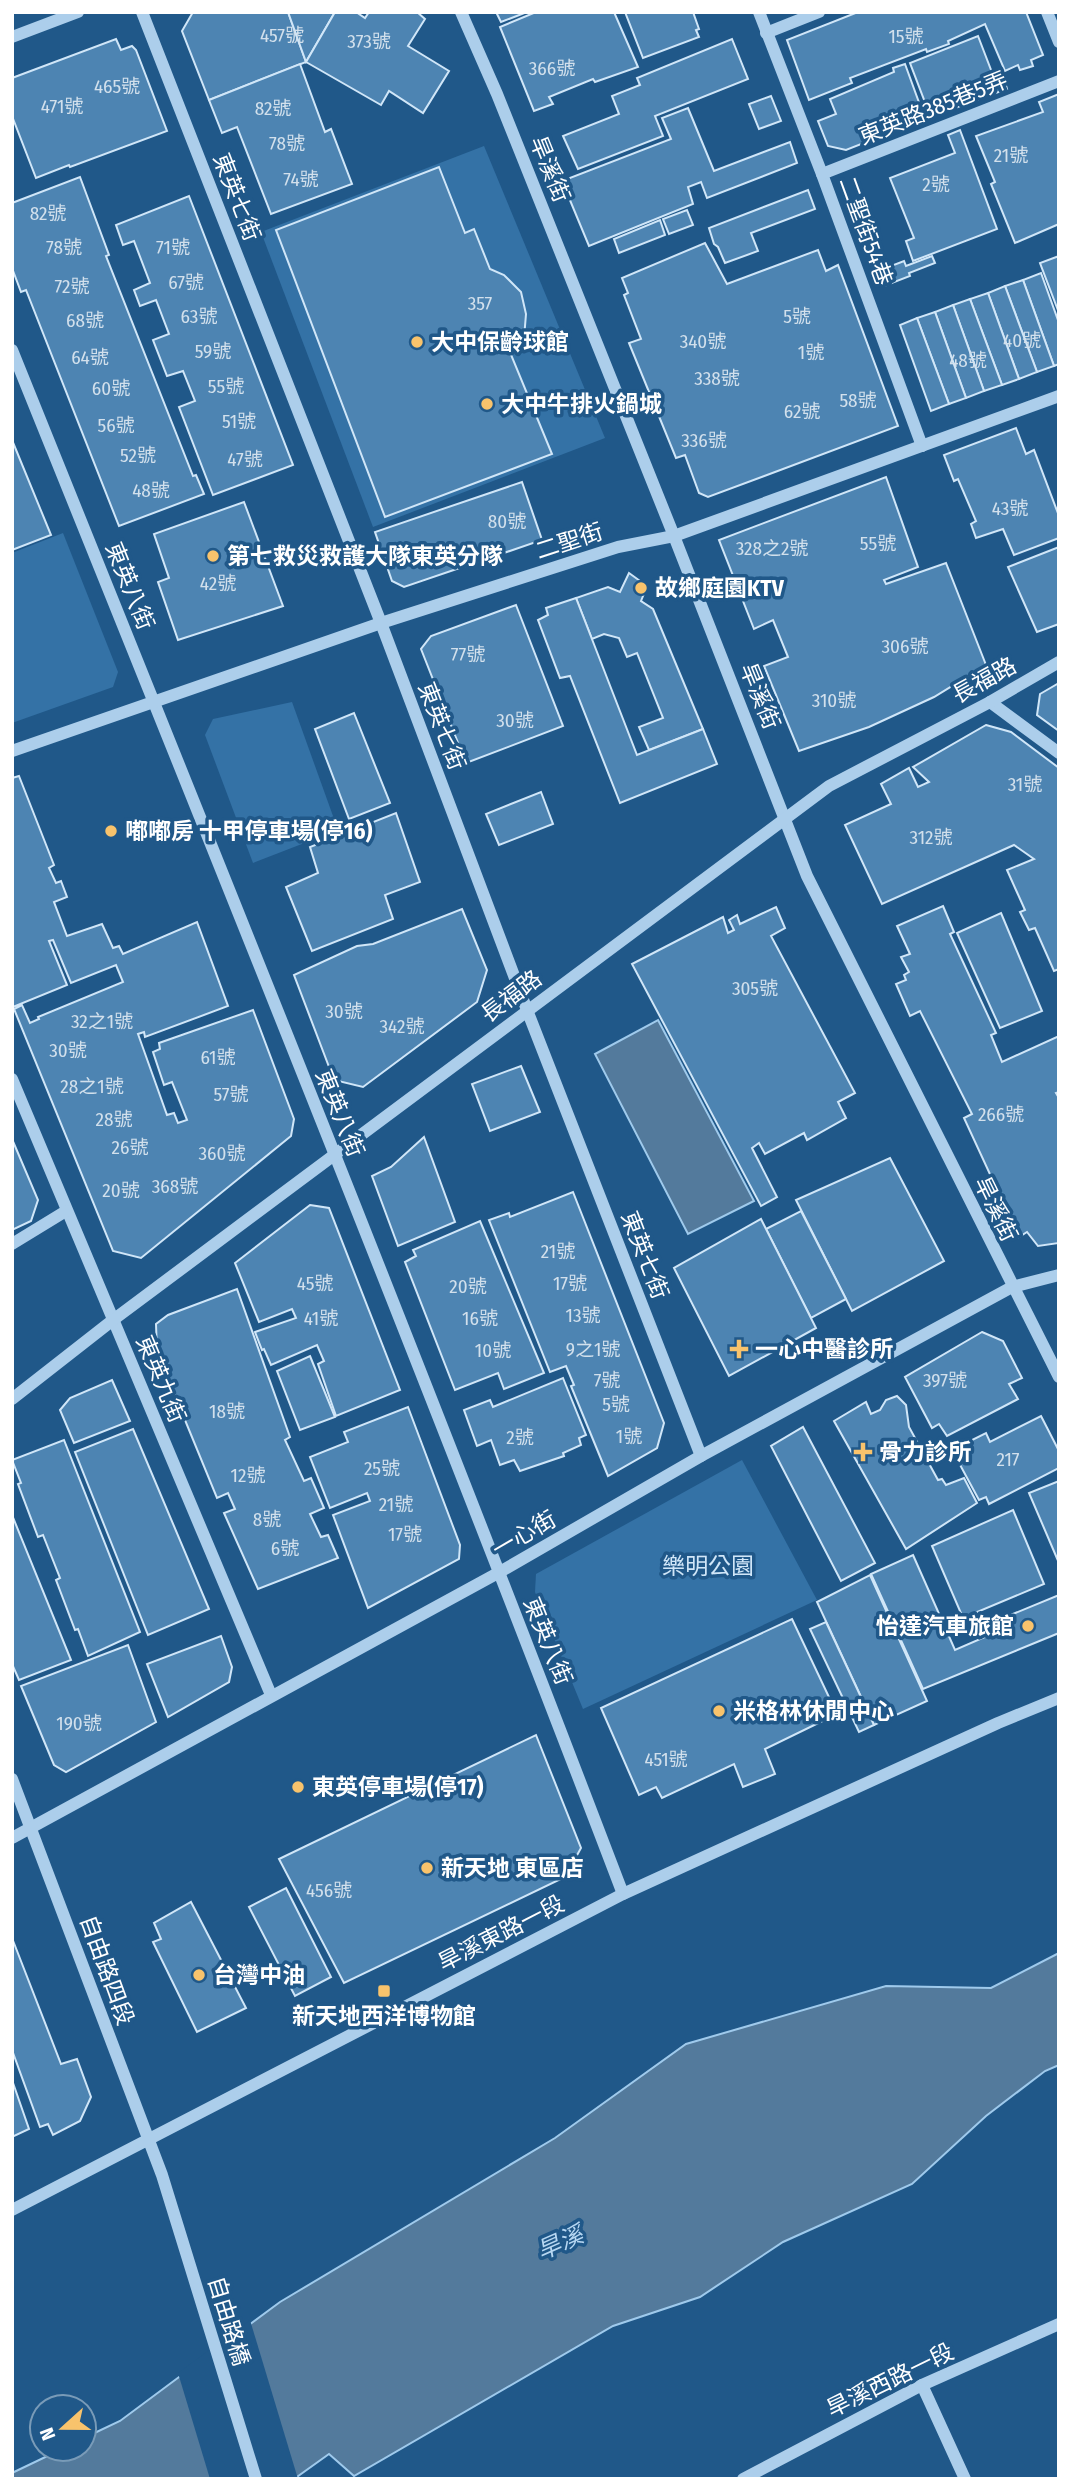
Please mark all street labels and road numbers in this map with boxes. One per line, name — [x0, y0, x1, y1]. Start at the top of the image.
street label: 東英路385巷5弄 — [855, 65, 1011, 151]
street label: 旱溪街 — [524, 132, 576, 206]
street label: 東英七街 — [207, 149, 267, 245]
street label: 二聖街54巷 — [833, 173, 899, 289]
street label: 二聖街 — [532, 517, 606, 565]
street label: 東英八街 — [100, 538, 160, 634]
street label: 長福路 — [947, 651, 1021, 709]
street label: 旱溪街 — [734, 659, 786, 733]
street label: 東英七街 — [412, 678, 472, 774]
street label: 長福路 — [475, 964, 547, 1028]
street label: 東英八街 — [310, 1065, 370, 1161]
street label: 旱溪街 — [968, 1172, 1024, 1246]
street label: 東英七街 — [615, 1207, 675, 1303]
street label: 東英九街 — [130, 1331, 192, 1427]
street label: 一心街 — [487, 1505, 561, 1563]
street label: 東英八街 — [518, 1593, 578, 1689]
street label: 旱溪東路一段 — [433, 1889, 569, 1977]
street label: 自由路四段 — [74, 1911, 140, 2029]
street label: 自由路橋 — [202, 2273, 256, 2369]
street label: 旱溪西路一段 — [822, 2337, 958, 2423]

